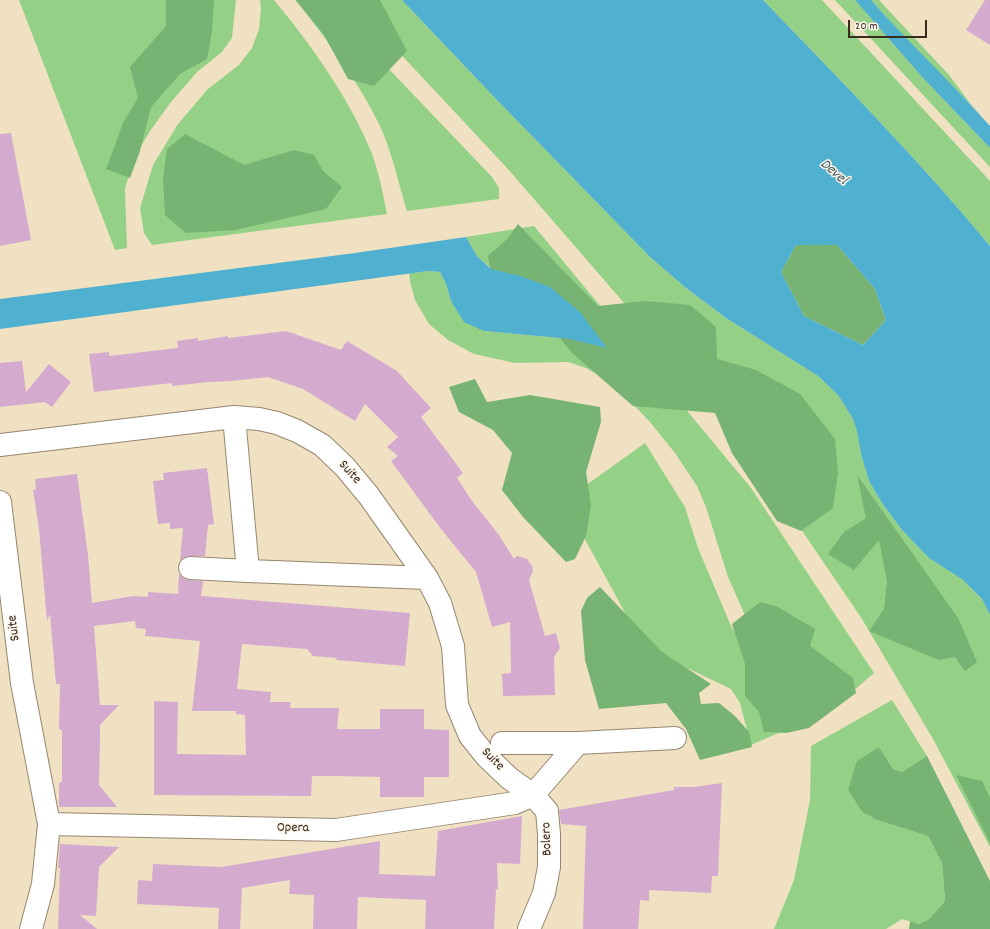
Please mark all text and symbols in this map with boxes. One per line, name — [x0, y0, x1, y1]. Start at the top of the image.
scale bar — [850, 12, 929, 38]
text: 20 m — [855, 18, 878, 35]
water label: Devel — [815, 156, 851, 190]
street label: Suite — [334, 458, 364, 488]
street label: Suite — [5, 614, 25, 642]
street label: Suite — [477, 745, 507, 775]
street label: Opera — [277, 820, 309, 838]
street label: Bolero — [539, 822, 557, 856]

